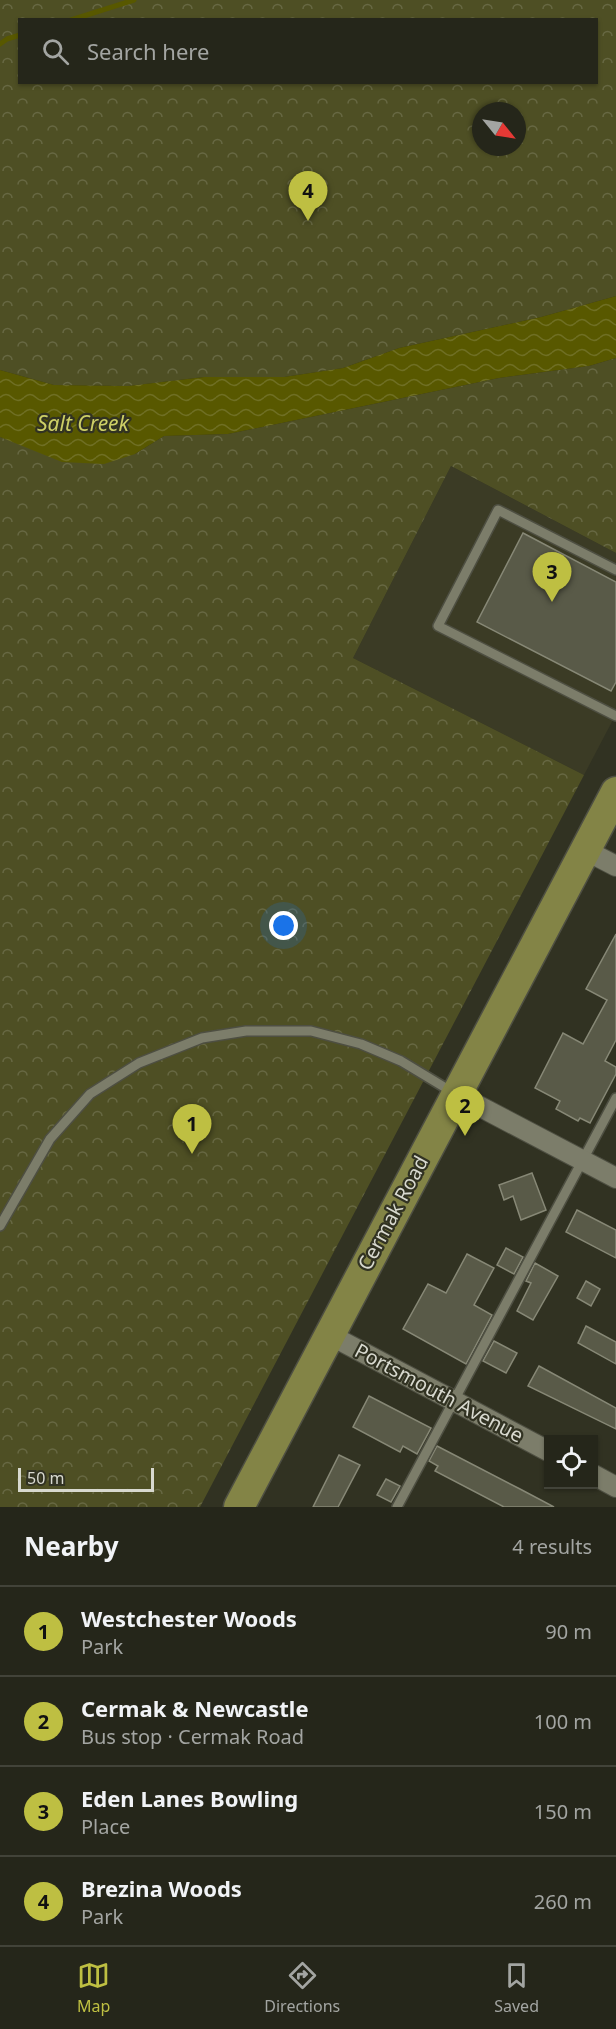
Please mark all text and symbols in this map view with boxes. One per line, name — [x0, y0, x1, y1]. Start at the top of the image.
search box — [18, 18, 598, 84]
icon: search — [39, 35, 72, 68]
text: Search here — [87, 36, 209, 66]
north arrow — [472, 102, 526, 156]
pin: 4 — [288, 172, 328, 221]
water label: Salt Creek — [37, 409, 131, 437]
pin: 3 — [532, 552, 572, 602]
your location — [269, 911, 298, 940]
pin: 2 — [446, 1086, 484, 1136]
pin: 1 — [172, 1104, 212, 1154]
street label: Cermak Road — [351, 1151, 434, 1275]
street label: Portsmouth Avenue — [350, 1337, 528, 1448]
map controls — [544, 1435, 598, 1489]
button: locate — [544, 1435, 598, 1489]
scale bar — [18, 1465, 154, 1492]
text: 50 m — [27, 1467, 64, 1489]
text: Nearby — [24, 1528, 119, 1564]
text: 4 results — [512, 1533, 592, 1560]
text: Westchester Woods — [81, 1603, 297, 1633]
text: 1 — [38, 1618, 49, 1645]
text: 90 m — [545, 1618, 592, 1645]
text: Park — [81, 1633, 123, 1660]
text: Cermak & Newcastle — [81, 1693, 309, 1723]
text: 2 — [38, 1708, 49, 1735]
text: 100 m — [534, 1708, 592, 1735]
text: Bus stop · Cermak Road — [81, 1723, 304, 1750]
text: Eden Lanes Bowling — [81, 1783, 298, 1813]
text: 3 — [38, 1798, 49, 1825]
text: 150 m — [534, 1798, 592, 1825]
text: Place — [81, 1813, 130, 1840]
text: Brezina Woods — [81, 1873, 242, 1903]
text: 4 — [38, 1888, 49, 1915]
text: 260 m — [534, 1888, 592, 1915]
text: Park — [81, 1903, 123, 1930]
tab: Map — [77, 1959, 110, 2017]
tab: Directions — [264, 1959, 340, 2017]
tab: Saved — [494, 1959, 539, 2017]

